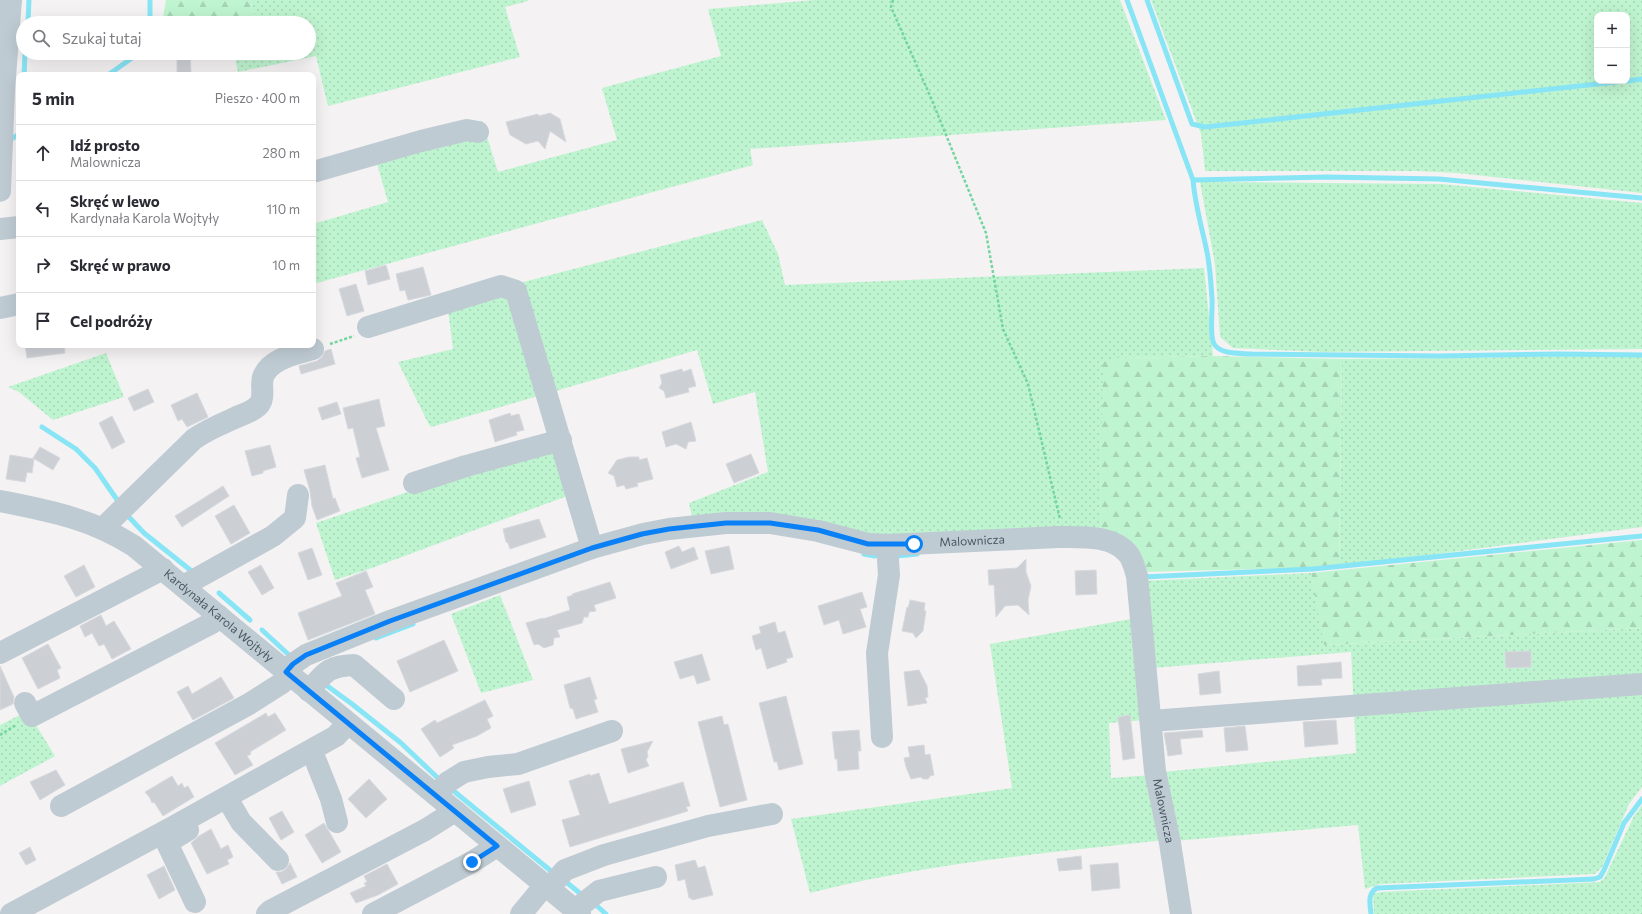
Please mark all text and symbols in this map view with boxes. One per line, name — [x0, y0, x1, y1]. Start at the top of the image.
map controls — [1594, 12, 1630, 84]
button: + — [1594, 12, 1630, 48]
search box — [16, 16, 316, 60]
icon: search — [30, 27, 52, 49]
text: Szukaj tutaj — [62, 29, 142, 47]
button: − — [1594, 48, 1630, 84]
text: 5 min — [32, 88, 75, 109]
text: Pieszo · 400 m — [215, 90, 300, 106]
text: Idź prosto — [70, 136, 140, 154]
icon: ahead — [32, 142, 54, 164]
text: 280 m — [263, 145, 300, 161]
text: Malownicza — [70, 154, 141, 170]
text: Skręć w lewo — [70, 192, 160, 210]
icon: left — [32, 198, 54, 220]
text: 110 m — [267, 201, 300, 217]
text: Kardynała Karola Wojtyły — [70, 210, 219, 226]
icon: right — [32, 254, 54, 276]
text: Skręć w prawo — [70, 256, 171, 274]
text: 10 m — [272, 257, 300, 273]
icon: arrive — [32, 310, 54, 332]
text: Cel podróży — [70, 312, 153, 330]
street label: Malownicza — [939, 532, 1005, 549]
route start — [905, 535, 923, 553]
street label: Kardynała Karola Wojtyły — [162, 566, 277, 664]
street label: Malownicza — [1151, 777, 1178, 844]
route end — [463, 853, 481, 871]

